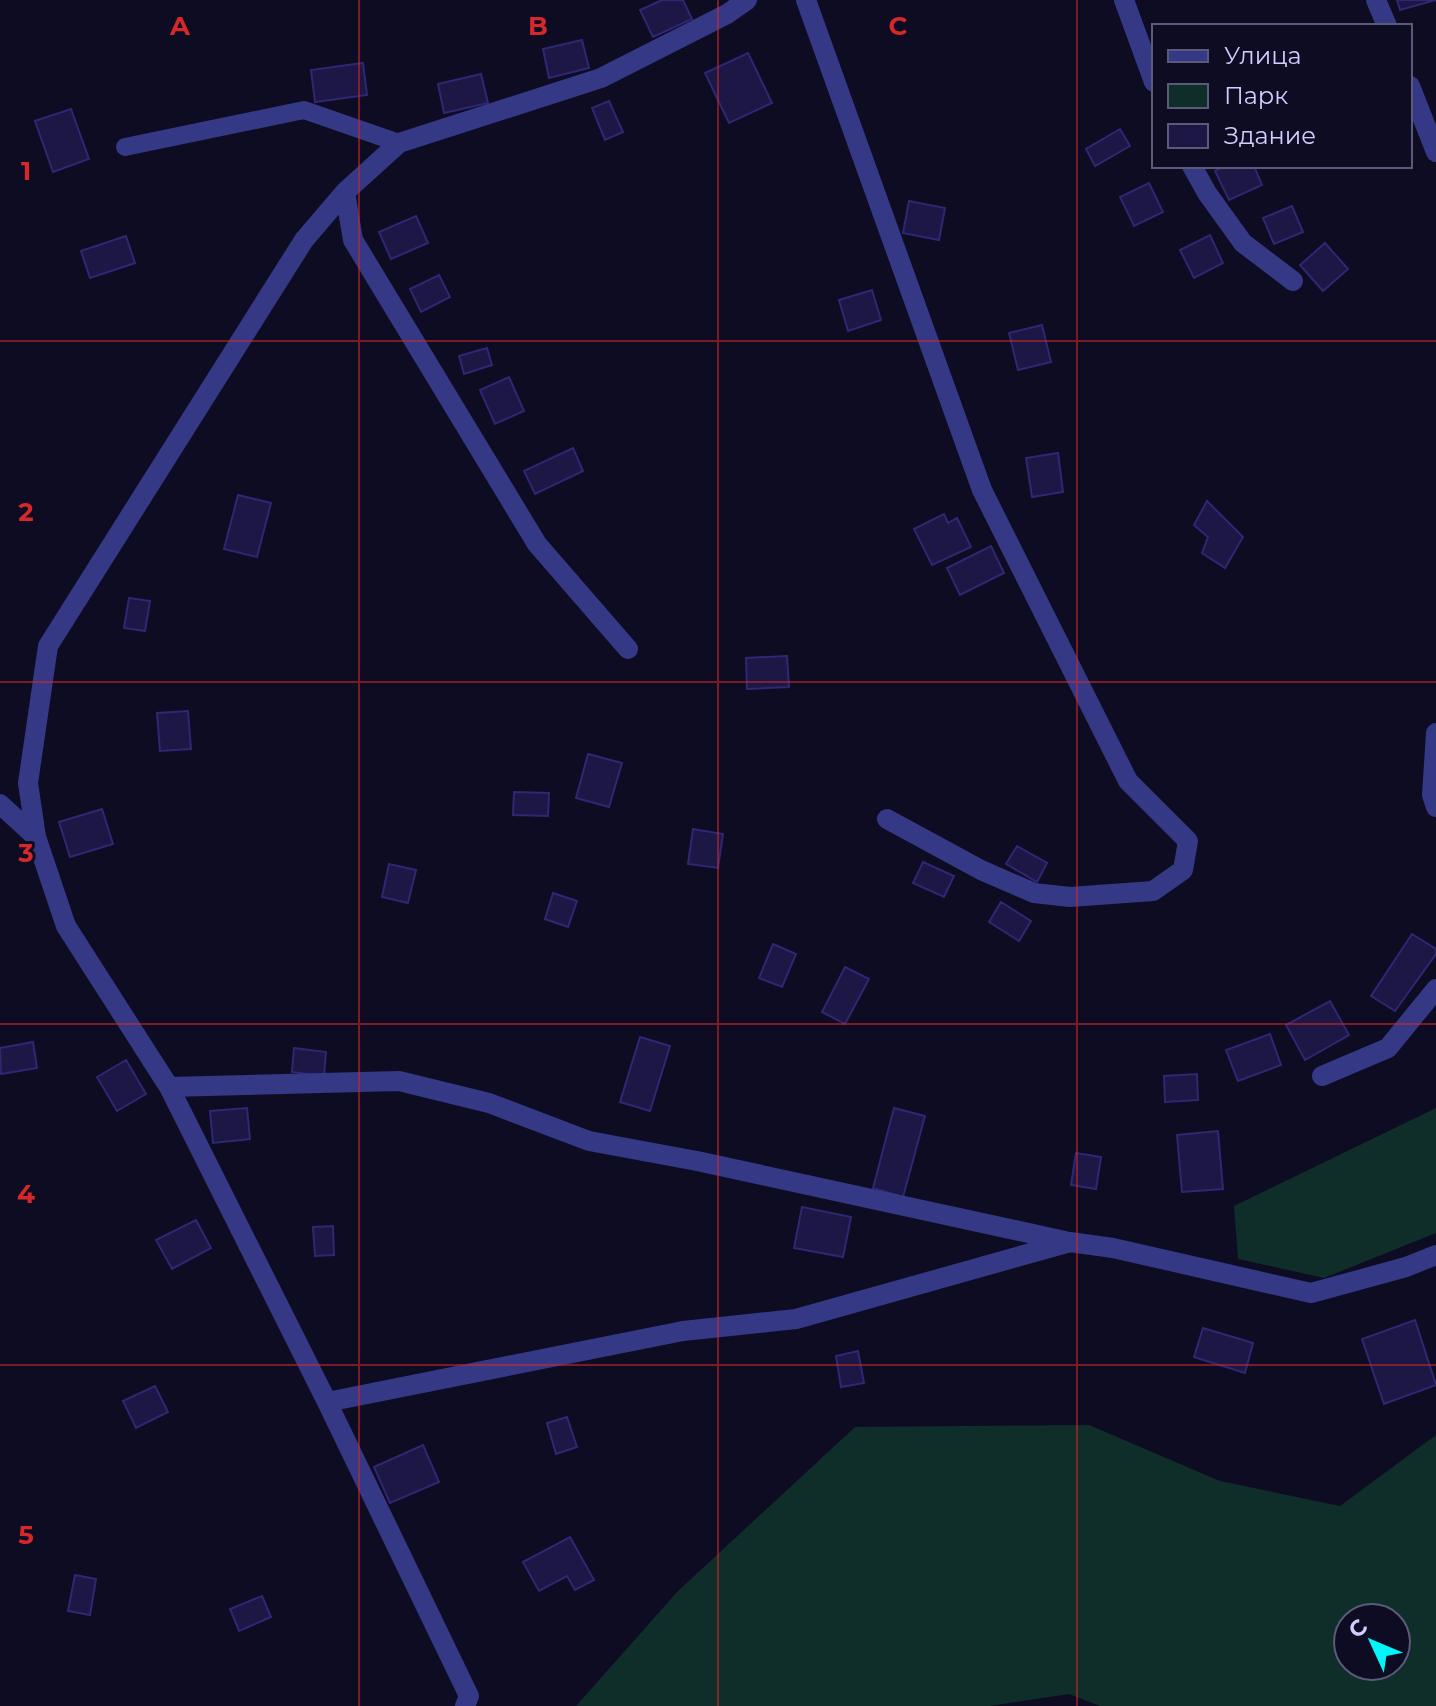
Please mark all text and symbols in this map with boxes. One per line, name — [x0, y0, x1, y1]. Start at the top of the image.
text: A — [169, 10, 191, 42]
text: B — [528, 10, 548, 42]
text: C — [889, 10, 908, 42]
legend — [1152, 24, 1412, 168]
text: Улица — [1224, 41, 1302, 70]
text: Парк — [1224, 81, 1288, 110]
text: Здание — [1224, 121, 1316, 150]
text: 1 — [21, 155, 31, 187]
text: 2 — [18, 496, 34, 528]
text: 3 — [17, 837, 34, 869]
text: 4 — [17, 1178, 35, 1210]
text: 5 — [18, 1519, 34, 1551]
north arrow — [1332, 1602, 1412, 1682]
text: С — [1343, 1613, 1373, 1644]

